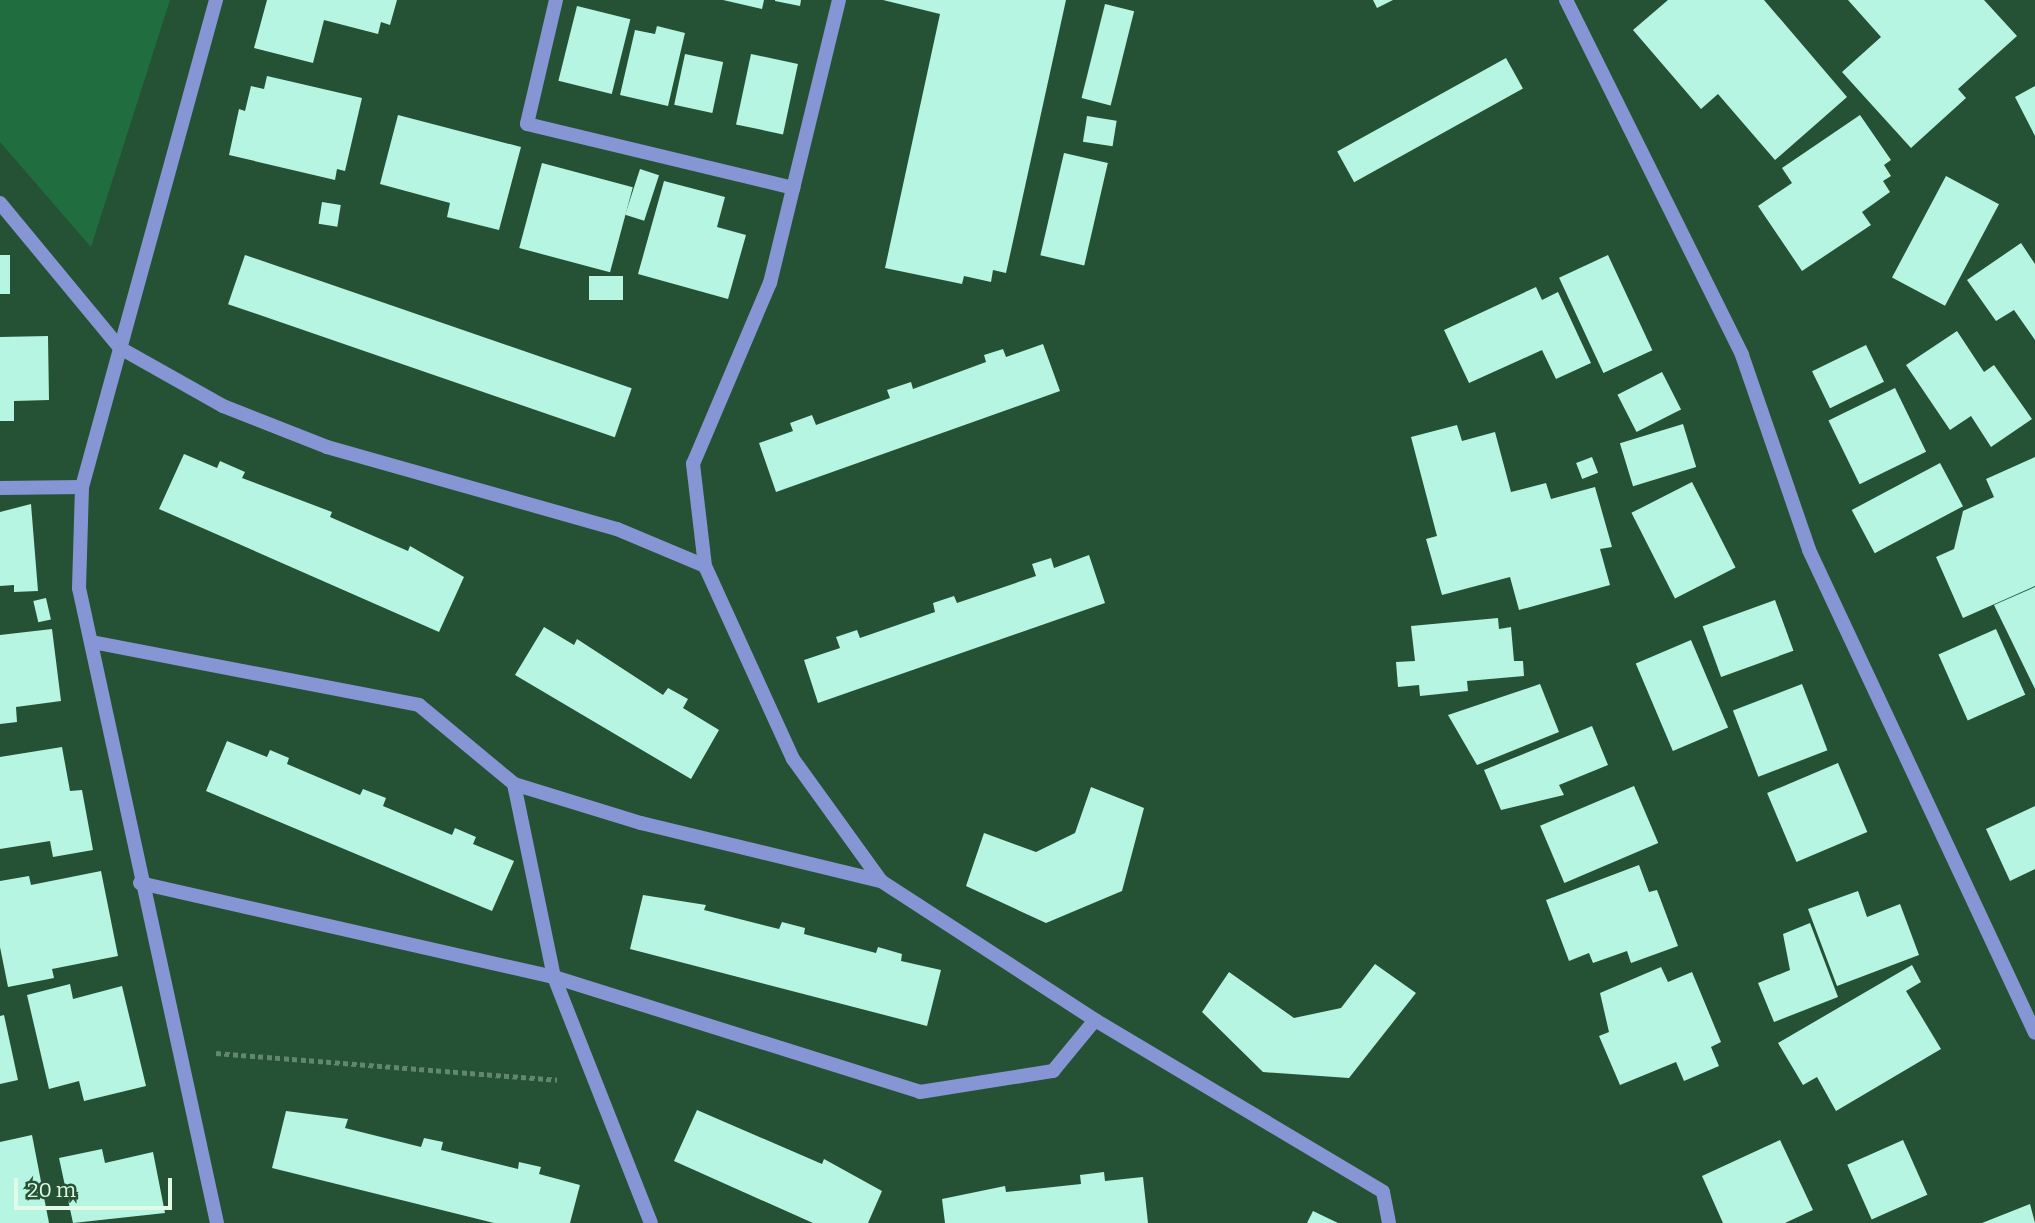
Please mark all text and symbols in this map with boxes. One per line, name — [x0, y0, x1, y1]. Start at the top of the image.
scale bar — [18, 1164, 175, 1208]
text: 20 m — [27, 1177, 76, 1203]

